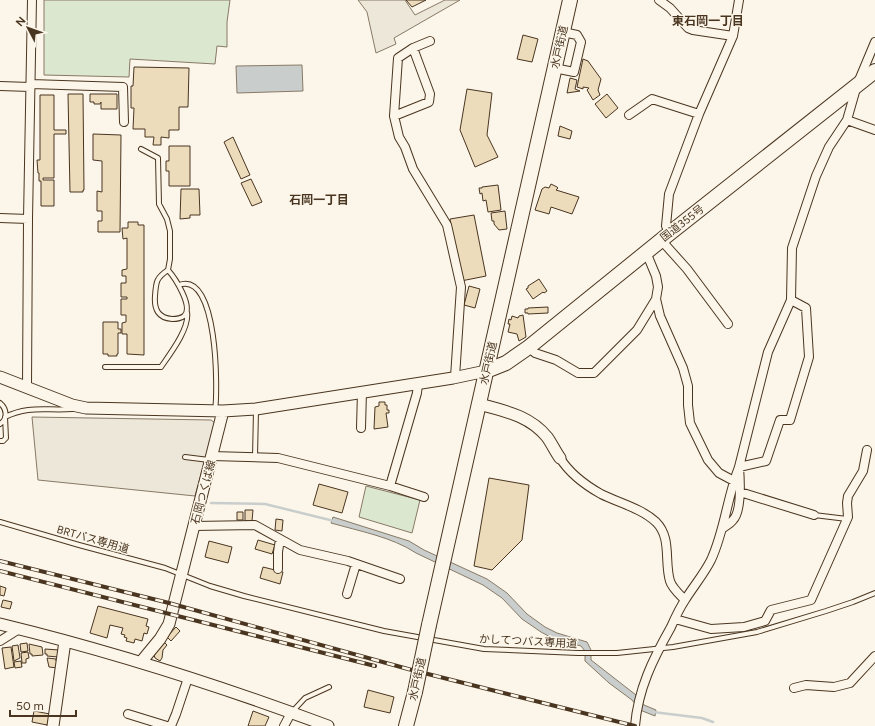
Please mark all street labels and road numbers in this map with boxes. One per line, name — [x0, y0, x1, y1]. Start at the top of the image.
street label: 水戸街道 — [548, 24, 571, 70]
street label: 国道355号 — [658, 202, 707, 244]
street label: 水戸街道 — [477, 340, 500, 386]
street label: 石岡つくば線 — [189, 459, 218, 526]
street label: BRTバス専用道 — [55, 523, 131, 556]
street label: かしてつバス専用道 — [478, 632, 577, 651]
street label: 水戸街道 — [406, 656, 429, 702]

